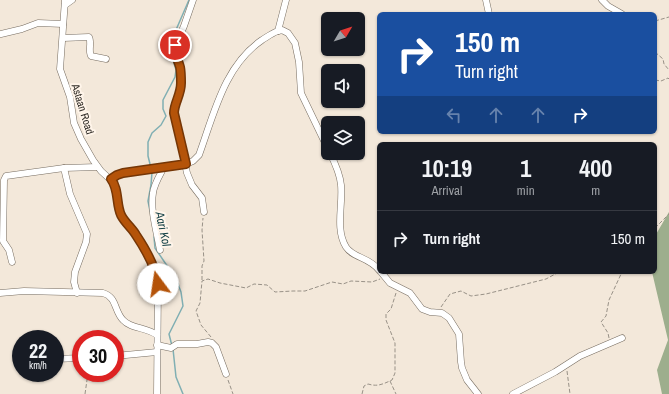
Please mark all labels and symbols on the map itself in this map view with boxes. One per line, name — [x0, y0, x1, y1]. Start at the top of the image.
north arrow — [321, 12, 365, 56]
pin — [158, 28, 192, 62]
street label: Astaan Road — [68, 81, 97, 136]
water label: Aari Kol — [151, 209, 175, 249]
position arrow — [137, 263, 179, 305]
speed limit sign: 30 — [72, 330, 124, 382]

